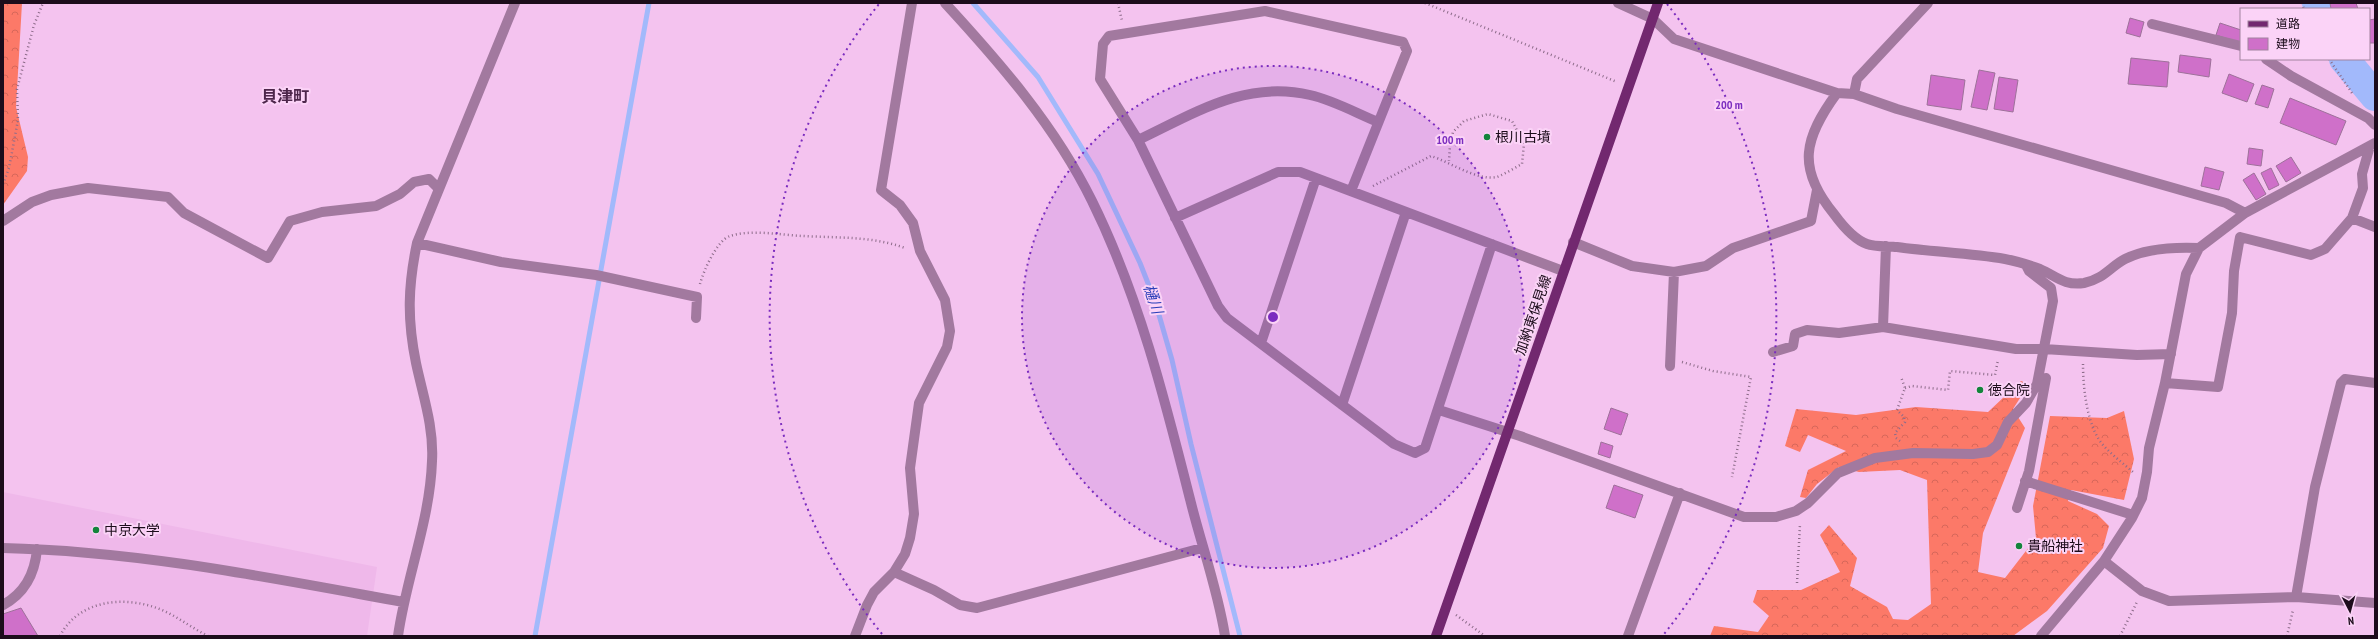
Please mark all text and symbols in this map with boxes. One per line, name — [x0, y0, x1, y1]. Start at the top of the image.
legend — [2240, 8, 2370, 60]
text: 道路 — [2276, 16, 2300, 31]
text: 建物 — [2276, 36, 2300, 51]
district label: 貝津町 — [261, 86, 309, 106]
text: 200 m — [1715, 97, 1743, 112]
place label: 根川古墳 — [1495, 128, 1551, 146]
text: 100 m — [1436, 132, 1464, 147]
marker: 根川古墳 — [1482, 132, 1492, 142]
street label: 加納東保見線 — [1511, 272, 1555, 358]
water label: 樋川 — [1140, 282, 1168, 318]
centre of rings — [1266, 310, 1280, 324]
place label: 徳合院 — [1988, 381, 2030, 399]
marker: 徳合院 — [1975, 385, 1985, 395]
place label: 中京大学 — [104, 521, 160, 539]
marker: 中京大学 — [91, 525, 101, 535]
place label: 貴船神社 — [2027, 537, 2083, 555]
marker: 貴船神社 — [2014, 541, 2024, 551]
north arrow — [2330, 591, 2370, 631]
text: N — [2347, 614, 2355, 628]

